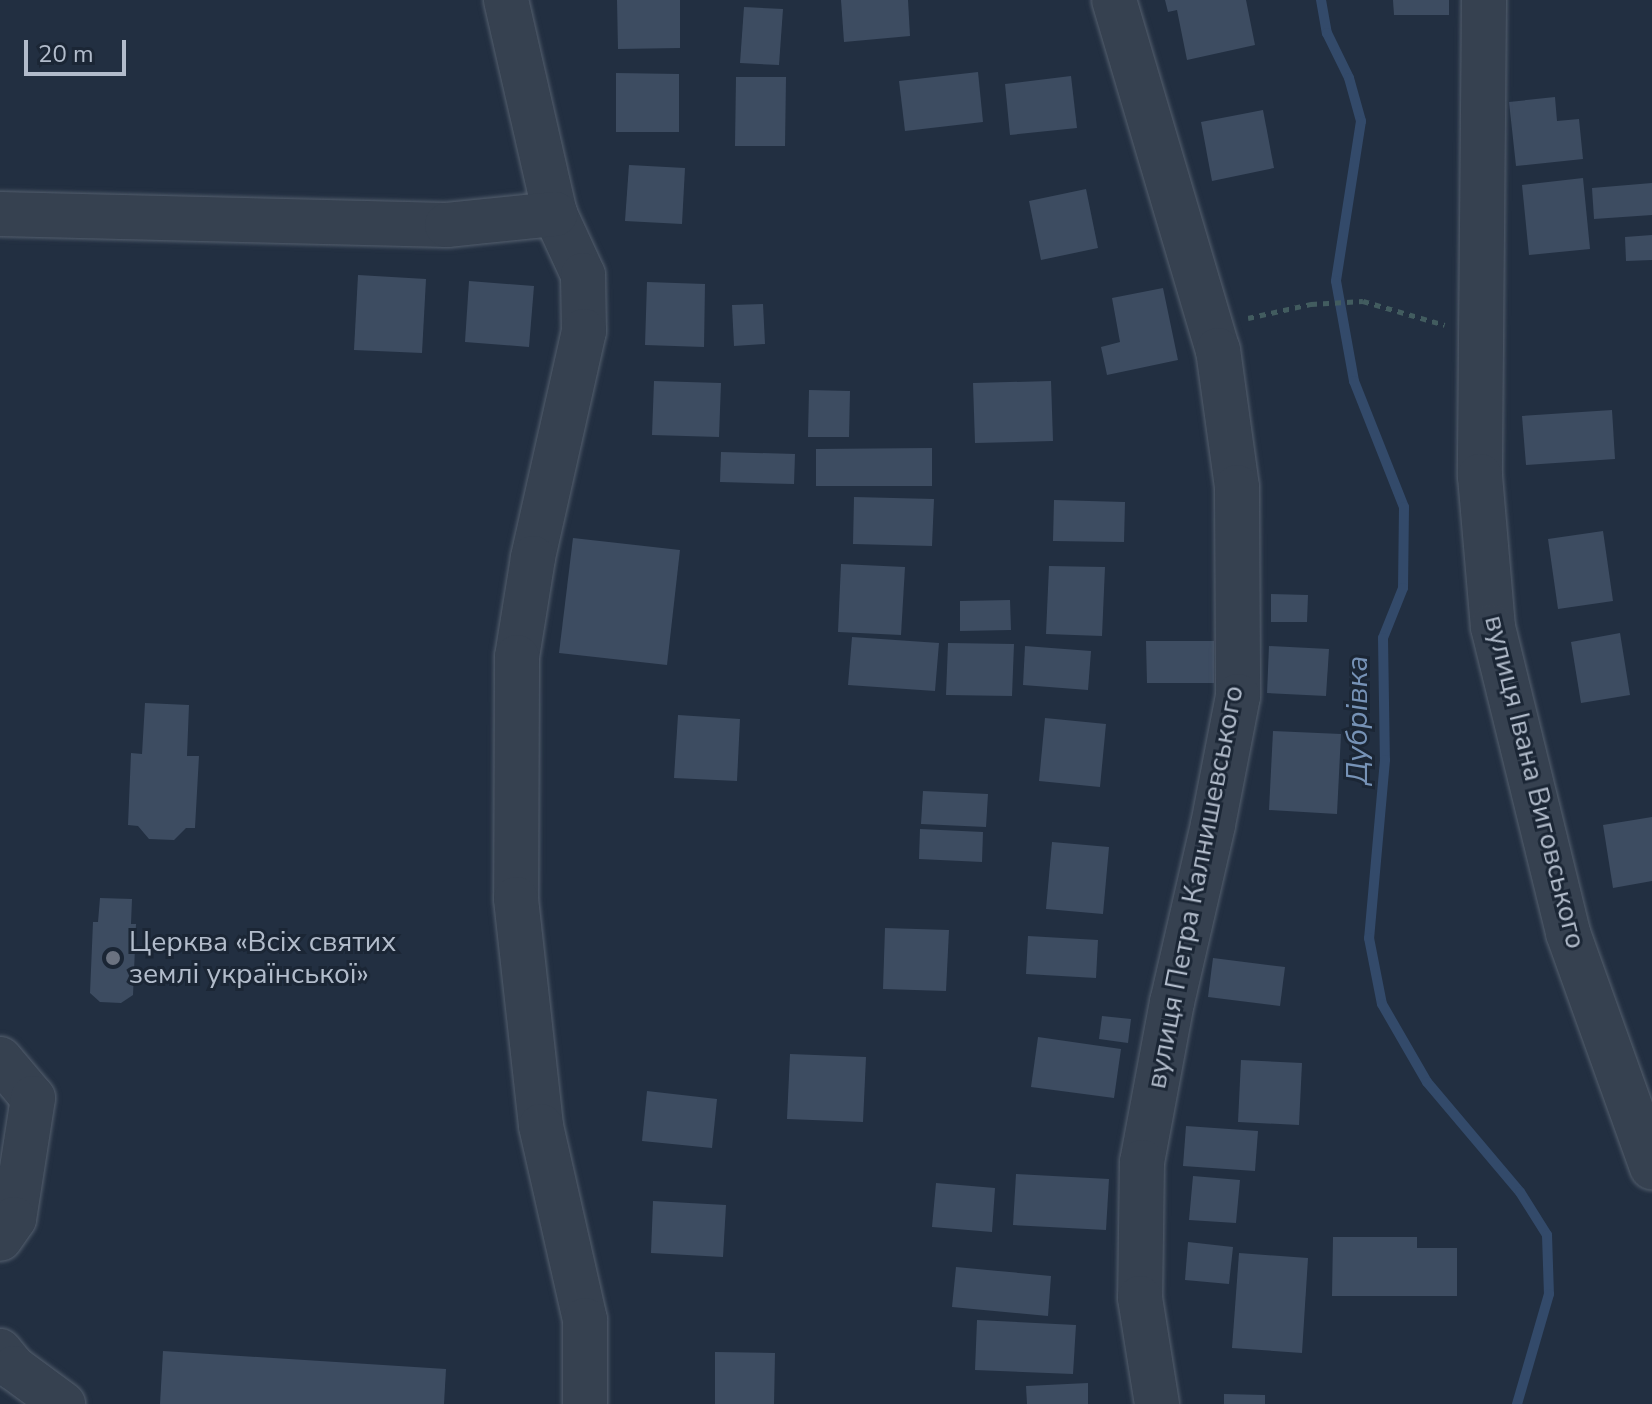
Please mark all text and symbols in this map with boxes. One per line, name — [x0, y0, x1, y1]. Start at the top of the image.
scale bar — [28, 24, 130, 74]
text: 20 m — [38, 38, 94, 70]
street label: вулиця Івана Виговського — [1477, 612, 1593, 952]
water label: Дубрівка — [1340, 656, 1376, 784]
street label: вулиця Петра Калнишевського — [1139, 683, 1251, 1091]
place label: Церква «Всіх святих землі української» — [129, 925, 396, 991]
marker: Церква «Всіх святих землі української» — [104, 949, 122, 967]

